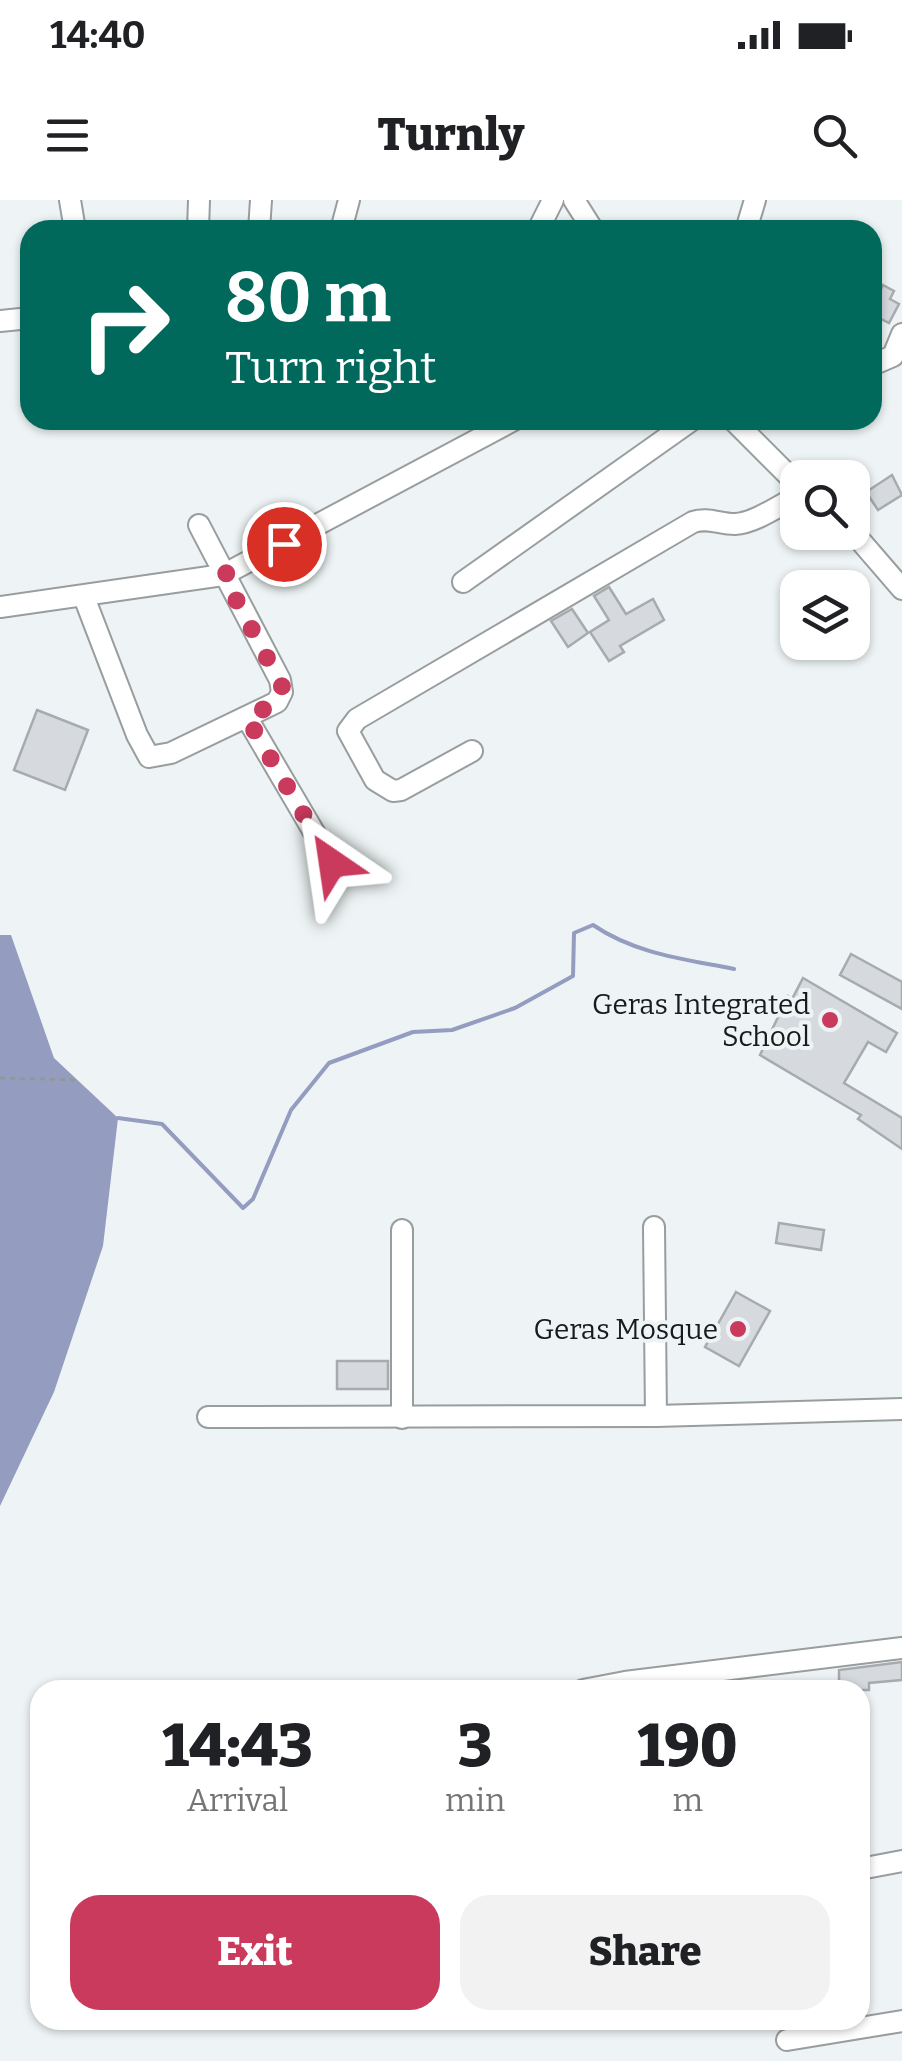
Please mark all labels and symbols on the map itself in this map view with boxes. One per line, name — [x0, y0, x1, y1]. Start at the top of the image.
pin — [242, 502, 327, 587]
position arrow — [280, 811, 384, 915]
place label: Geras Integrated School — [592, 988, 810, 1053]
marker: Geras Integrated School — [819, 1009, 841, 1031]
place label: Geras Mosque — [533, 1313, 718, 1346]
marker: Geras Mosque — [727, 1318, 749, 1340]

